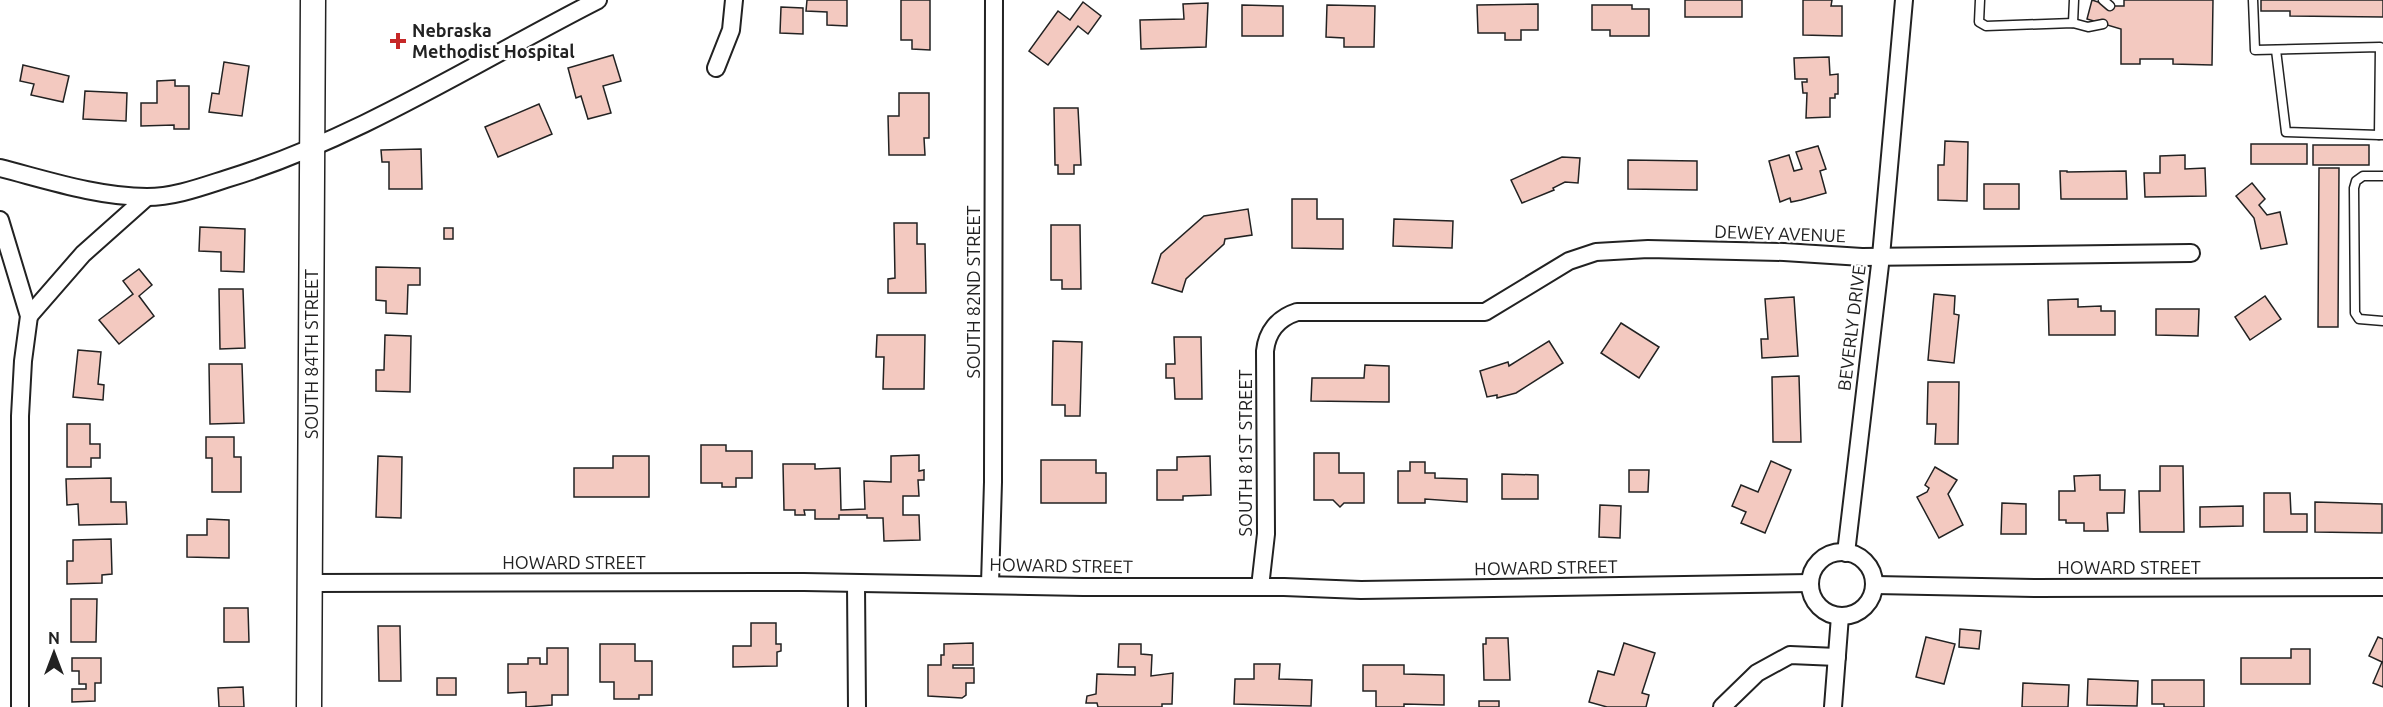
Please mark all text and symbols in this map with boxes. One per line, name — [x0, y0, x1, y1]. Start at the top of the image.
place label: Nebraska Methodist Hospital — [412, 20, 575, 61]
marker: Nebraska Methodist Hospital — [389, 32, 407, 50]
street label: SOUTH 82ND STREET — [963, 205, 983, 379]
street label: DEWEY AVENUE — [1714, 221, 1846, 245]
street label: BEVERLY DRIVE — [1833, 264, 1869, 392]
street label: SOUTH 84TH STREET — [301, 269, 321, 439]
street label: SOUTH 81ST STREET — [1235, 369, 1255, 537]
street label: HOWARD STREET — [502, 552, 646, 572]
street label: HOWARD STREET — [989, 554, 1133, 576]
street label: HOWARD STREET — [1474, 556, 1618, 578]
street label: HOWARD STREET — [2057, 557, 2201, 577]
north arrow — [24, 623, 84, 683]
text: N — [48, 629, 60, 647]

